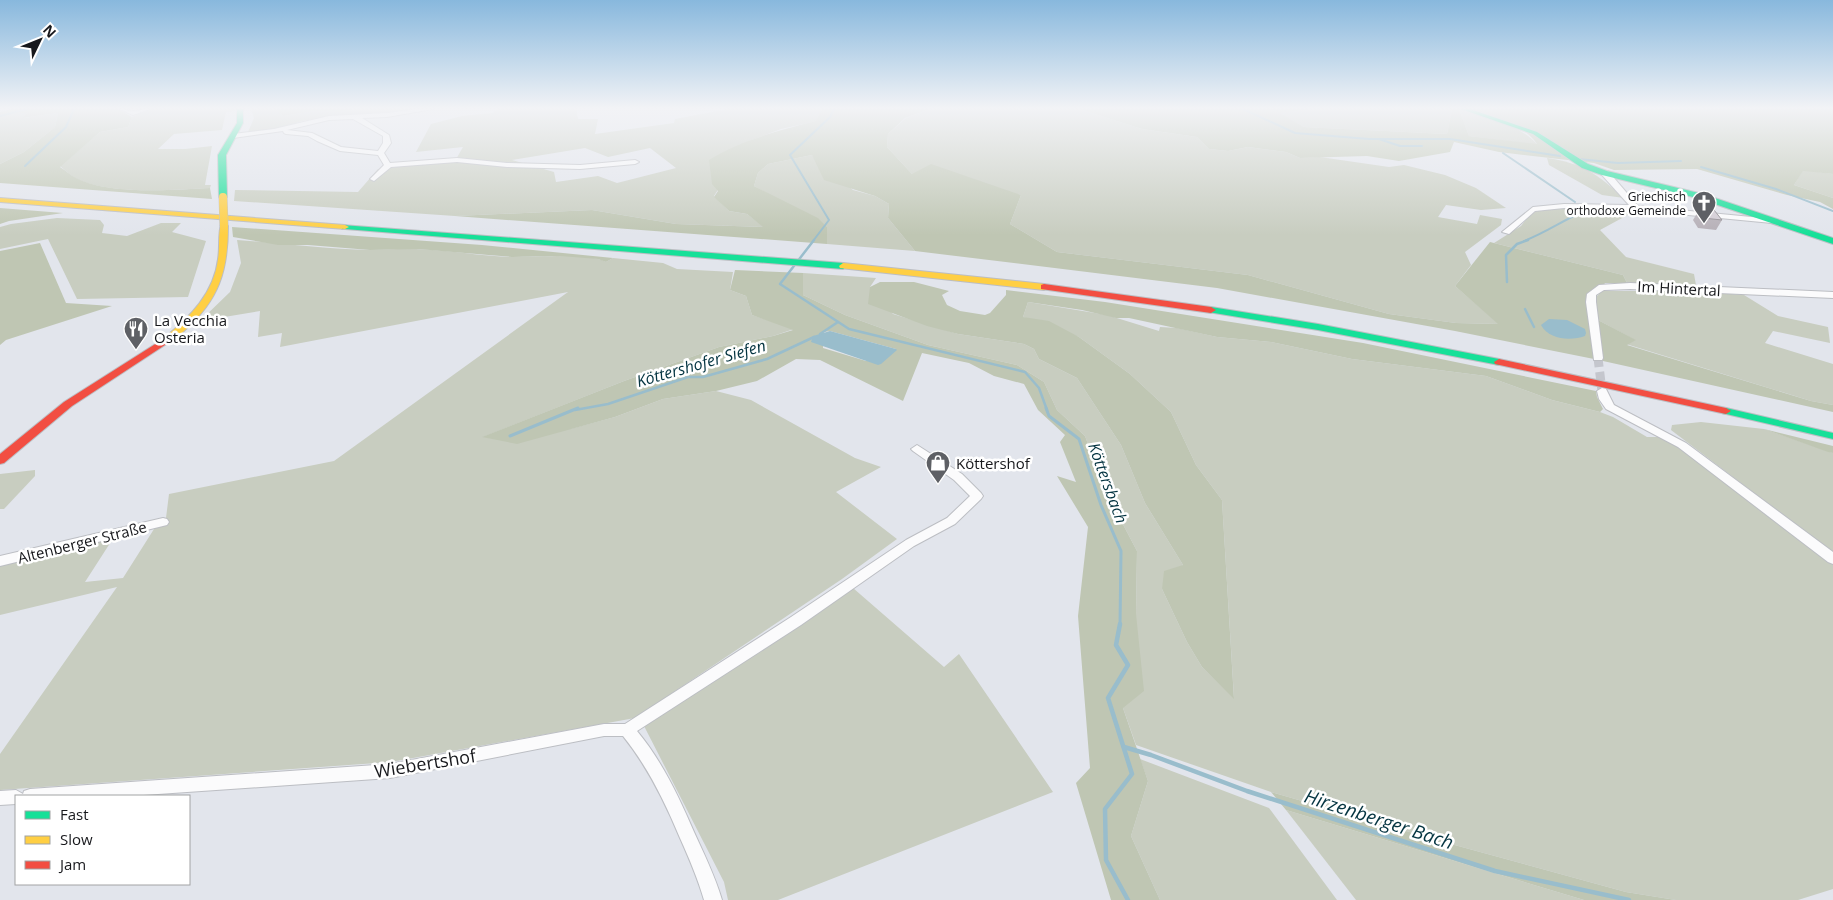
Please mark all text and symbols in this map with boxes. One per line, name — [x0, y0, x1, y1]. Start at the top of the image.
north arrow — [15, 15, 65, 65]
text: N — [39, 20, 61, 41]
place label: Griechisch orthodoxe Gemeinde — [1567, 188, 1686, 219]
church icon: Griechisch orthodoxe Gemeinde — [1691, 190, 1717, 224]
street label: Im Hintertal — [1637, 276, 1721, 300]
place label: La Vecchia Osteria — [154, 310, 227, 347]
restaurant icon: La Vecchia Osteria — [123, 316, 149, 350]
water label: Köttershofer Siefen — [634, 334, 768, 392]
water label: Köttersbach — [1083, 440, 1133, 526]
shop icon: Köttershof — [925, 450, 951, 484]
place label: Köttershof — [956, 453, 1031, 473]
street label: Altenberger Straße — [15, 516, 149, 568]
street label: Wiebertshof — [372, 743, 479, 783]
water label: Hirzenberger Bach — [1301, 783, 1457, 855]
legend — [15, 795, 190, 885]
text: Fast — [60, 804, 89, 824]
text: Slow — [60, 829, 93, 849]
text: Jam — [58, 854, 86, 874]

